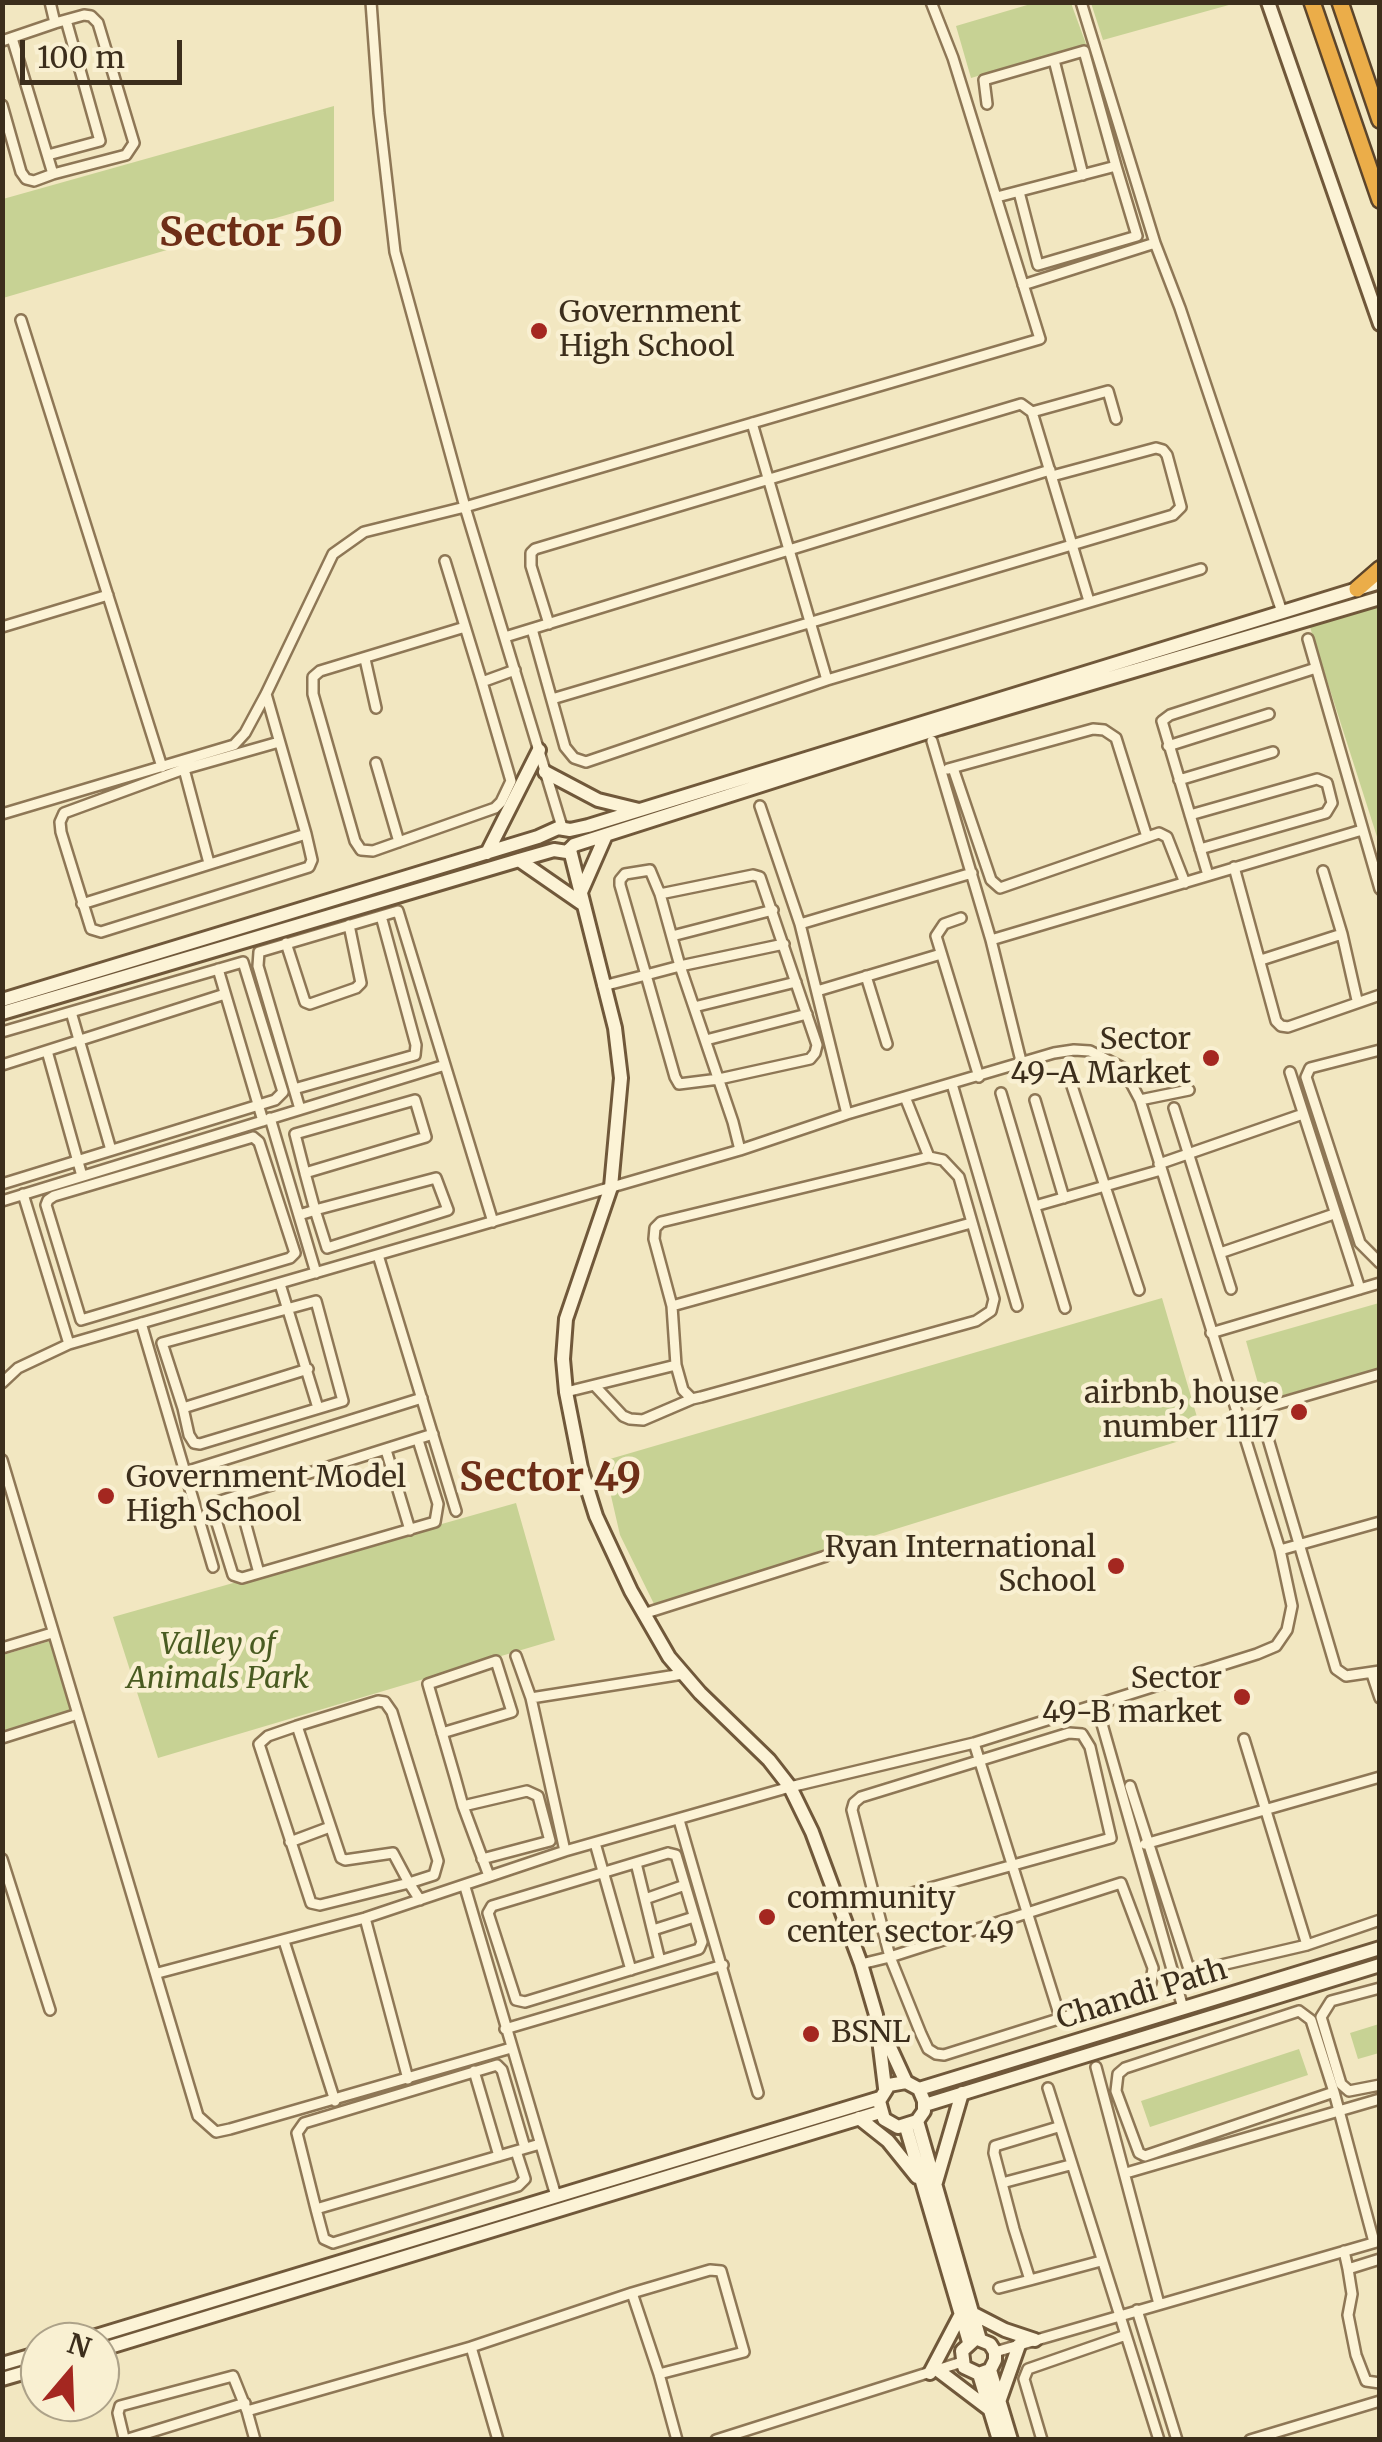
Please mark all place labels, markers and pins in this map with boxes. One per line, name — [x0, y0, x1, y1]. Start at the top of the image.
place label: Government High School — [559, 296, 741, 366]
marker: Government High School — [528, 320, 550, 342]
place label: Sector 49-A Market — [1010, 1023, 1191, 1094]
marker: Sector 49-A Market — [1200, 1047, 1222, 1069]
place label: airbnb, house number 1117 — [1084, 1377, 1279, 1448]
marker: airbnb, house number 1117 — [1288, 1401, 1310, 1423]
place label: Government Model High School — [126, 1461, 406, 1532]
marker: Government Model High School — [95, 1485, 117, 1507]
place label: Ryan International School — [825, 1531, 1096, 1602]
marker: Ryan International School — [1105, 1555, 1127, 1577]
place label: Sector 49-B market — [1042, 1662, 1222, 1732]
marker: Sector 49-B market — [1231, 1686, 1253, 1708]
place label: community center sector 49 — [787, 1882, 1014, 1952]
marker: community center sector 49 — [756, 1906, 778, 1928]
place label: BSNL — [831, 2016, 911, 2052]
marker: BSNL — [800, 2023, 822, 2045]

